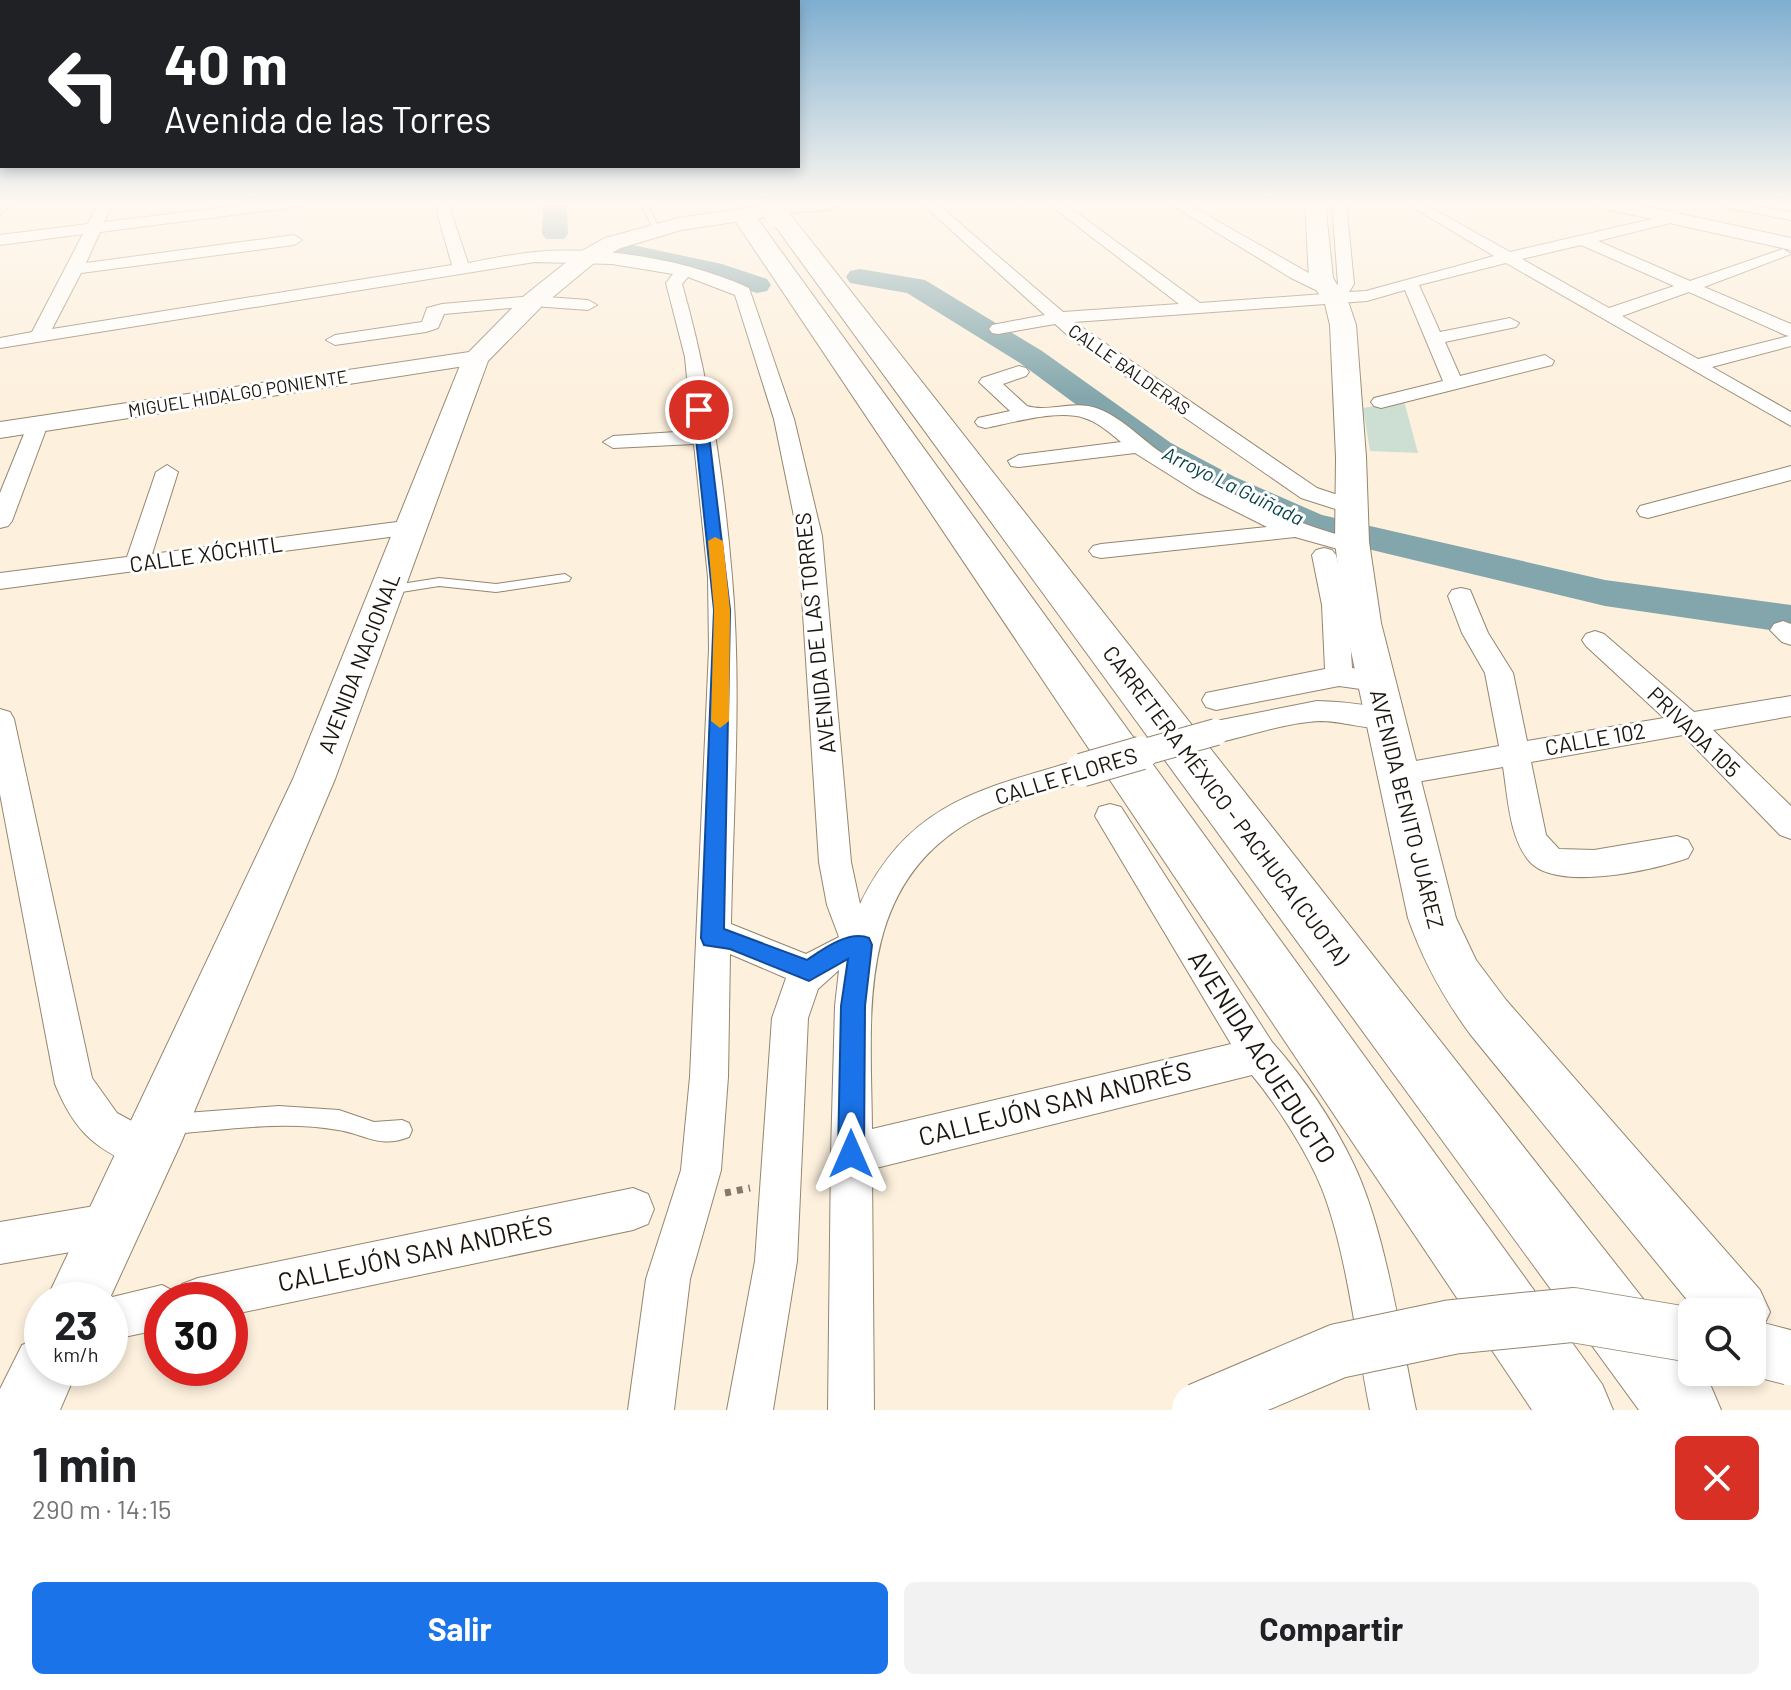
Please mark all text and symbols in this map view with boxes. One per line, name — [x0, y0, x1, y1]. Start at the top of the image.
text: 40 m — [164, 29, 288, 96]
icon: left — [32, 32, 136, 136]
text: Avenida de las Torres — [164, 97, 491, 140]
street label: CALLE BALDERAS — [1065, 319, 1195, 419]
street label: MIGUEL HIDALGO PONIENTE — [127, 365, 349, 421]
pin — [665, 376, 733, 444]
icon: arrive — [677, 388, 721, 432]
water label: Arroyo La Guiñada — [1159, 441, 1308, 530]
street label: AVENIDA DE LAS TORRES — [788, 511, 840, 755]
street label: CALLE XÓCHITL — [128, 529, 284, 577]
street label: AVENIDA NACIONAL — [312, 569, 404, 757]
street label: CARRETERA MÉXICO - PACHUCA (CUOTA) — [1098, 640, 1355, 969]
street label: PRIVADA 105 — [1643, 681, 1746, 782]
street label: AVENIDA BENITO JUÁREZ — [1366, 686, 1450, 931]
street label: CALLE 102 — [1543, 716, 1647, 760]
street label: CALLE FLORES — [991, 741, 1140, 809]
street label: AVENIDA ACUEDUCTO — [1183, 944, 1344, 1168]
street label: CALLEJÓN SAN ANDRÉS — [915, 1054, 1194, 1151]
position arrow — [809, 1112, 893, 1196]
street label: CALLEJÓN SAN ANDRÉS — [275, 1208, 555, 1297]
speed limit sign: 30 — [144, 1282, 248, 1386]
map controls — [1678, 1298, 1766, 1386]
button: search — [1678, 1298, 1766, 1386]
text: 23 — [54, 1300, 98, 1348]
text: km/h — [53, 1342, 99, 1366]
text: 1 min — [32, 1434, 137, 1492]
button: close — [1675, 1436, 1759, 1520]
text: 290 m · 14:15 — [32, 1493, 171, 1524]
button: Salir — [32, 1582, 888, 1674]
button: Compartir — [904, 1582, 1759, 1674]

